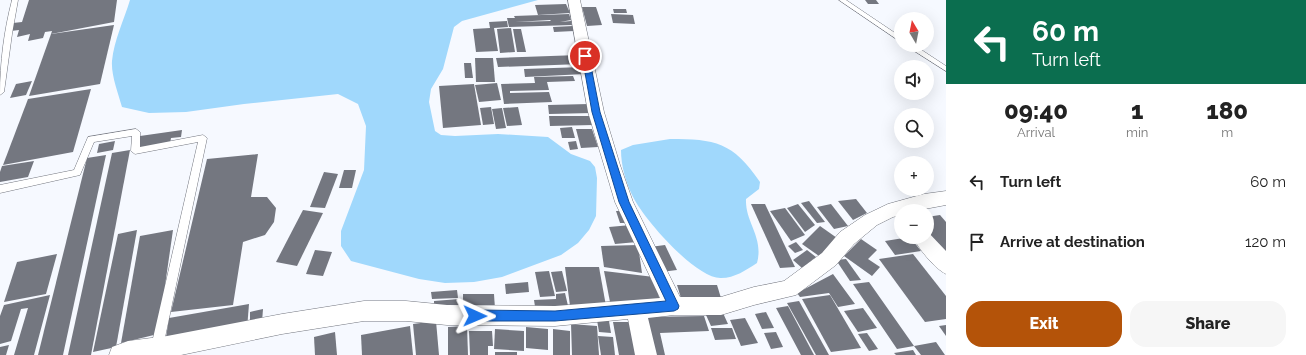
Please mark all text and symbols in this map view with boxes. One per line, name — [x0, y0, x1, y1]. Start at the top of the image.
north arrow — [894, 12, 934, 52]
map controls — [894, 12, 934, 244]
text: 60 m — [1032, 15, 1099, 48]
icon: left — [966, 16, 1018, 68]
pin — [568, 39, 602, 73]
icon: arrive — [574, 45, 596, 67]
text: Turn left — [1032, 49, 1101, 70]
button: sound — [894, 60, 934, 100]
text: 09:40 — [1004, 96, 1068, 125]
text: 1 — [1131, 96, 1143, 125]
text: 180 — [1206, 96, 1248, 125]
button: search — [894, 108, 934, 148]
text: Arrival — [1017, 125, 1055, 140]
text: min — [1126, 125, 1148, 140]
text: m — [1221, 125, 1233, 140]
button: + — [894, 156, 934, 196]
icon: left — [966, 171, 988, 193]
text: Turn left — [1000, 173, 1061, 191]
text: 60 m — [1250, 173, 1286, 191]
button: − — [894, 204, 934, 244]
icon: arrive — [966, 231, 988, 253]
text: Arrive at destination — [1000, 233, 1145, 251]
text: 120 m — [1245, 233, 1286, 251]
position arrow — [454, 295, 496, 337]
button: Exit — [966, 301, 1122, 347]
button: Share — [1130, 301, 1286, 347]

